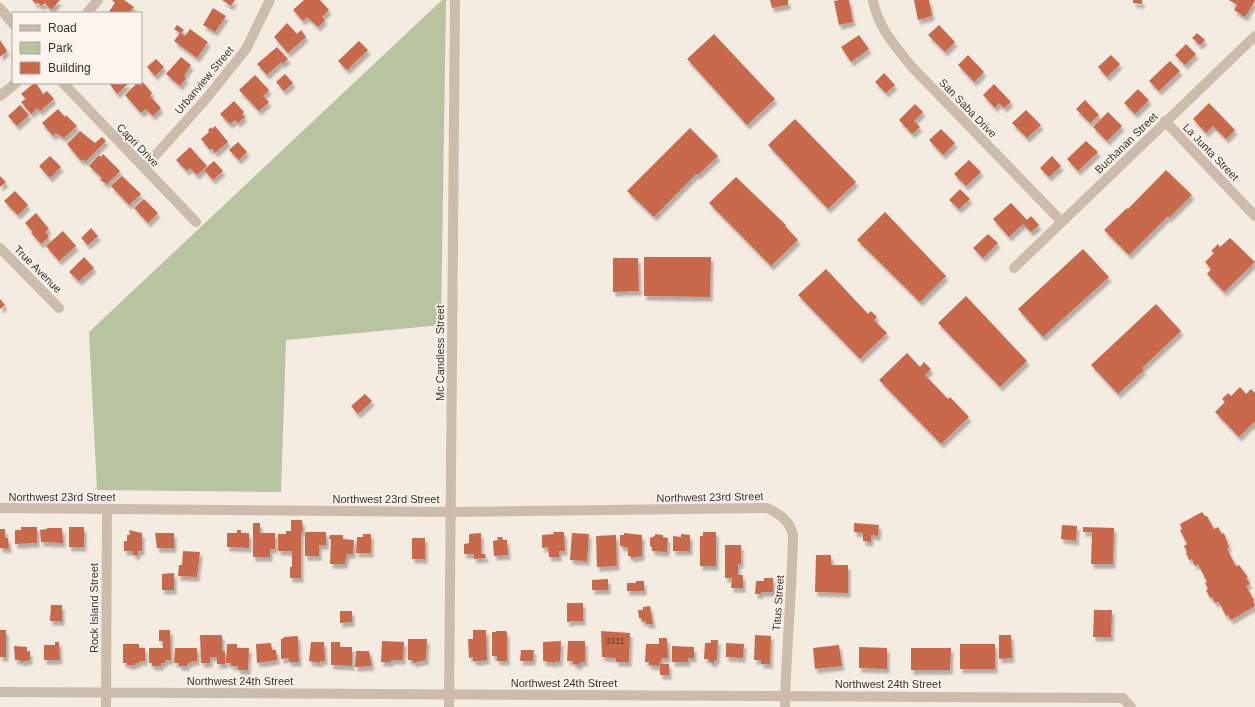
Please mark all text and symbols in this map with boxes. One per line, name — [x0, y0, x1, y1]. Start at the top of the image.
legend — [12, 12, 142, 84]
text: Road — [48, 21, 77, 35]
text: Park — [48, 41, 74, 55]
street label: Urbanview Street — [172, 44, 236, 116]
text: Building — [48, 61, 91, 75]
street label: San Saba Drive — [937, 76, 999, 140]
street label: Buchanan Street — [1092, 110, 1160, 176]
street label: Capri Drive — [115, 121, 161, 169]
street label: La Junta Street — [1181, 121, 1241, 183]
street label: True Avenue — [12, 243, 64, 295]
street label: Mc Candless Street — [434, 305, 446, 401]
street label: Northwest 23rd Street — [656, 490, 764, 504]
street label: Northwest 23rd Street — [9, 491, 116, 503]
street label: Northwest 23rd Street — [333, 493, 440, 505]
street label: Rock Island Street — [88, 563, 100, 653]
street label: Titus Street — [770, 575, 786, 631]
house number: 3311 — [605, 636, 625, 646]
street label: Northwest 24th Street — [187, 675, 293, 687]
street label: Northwest 24th Street — [511, 677, 617, 689]
street label: Northwest 24th Street — [835, 678, 941, 690]

